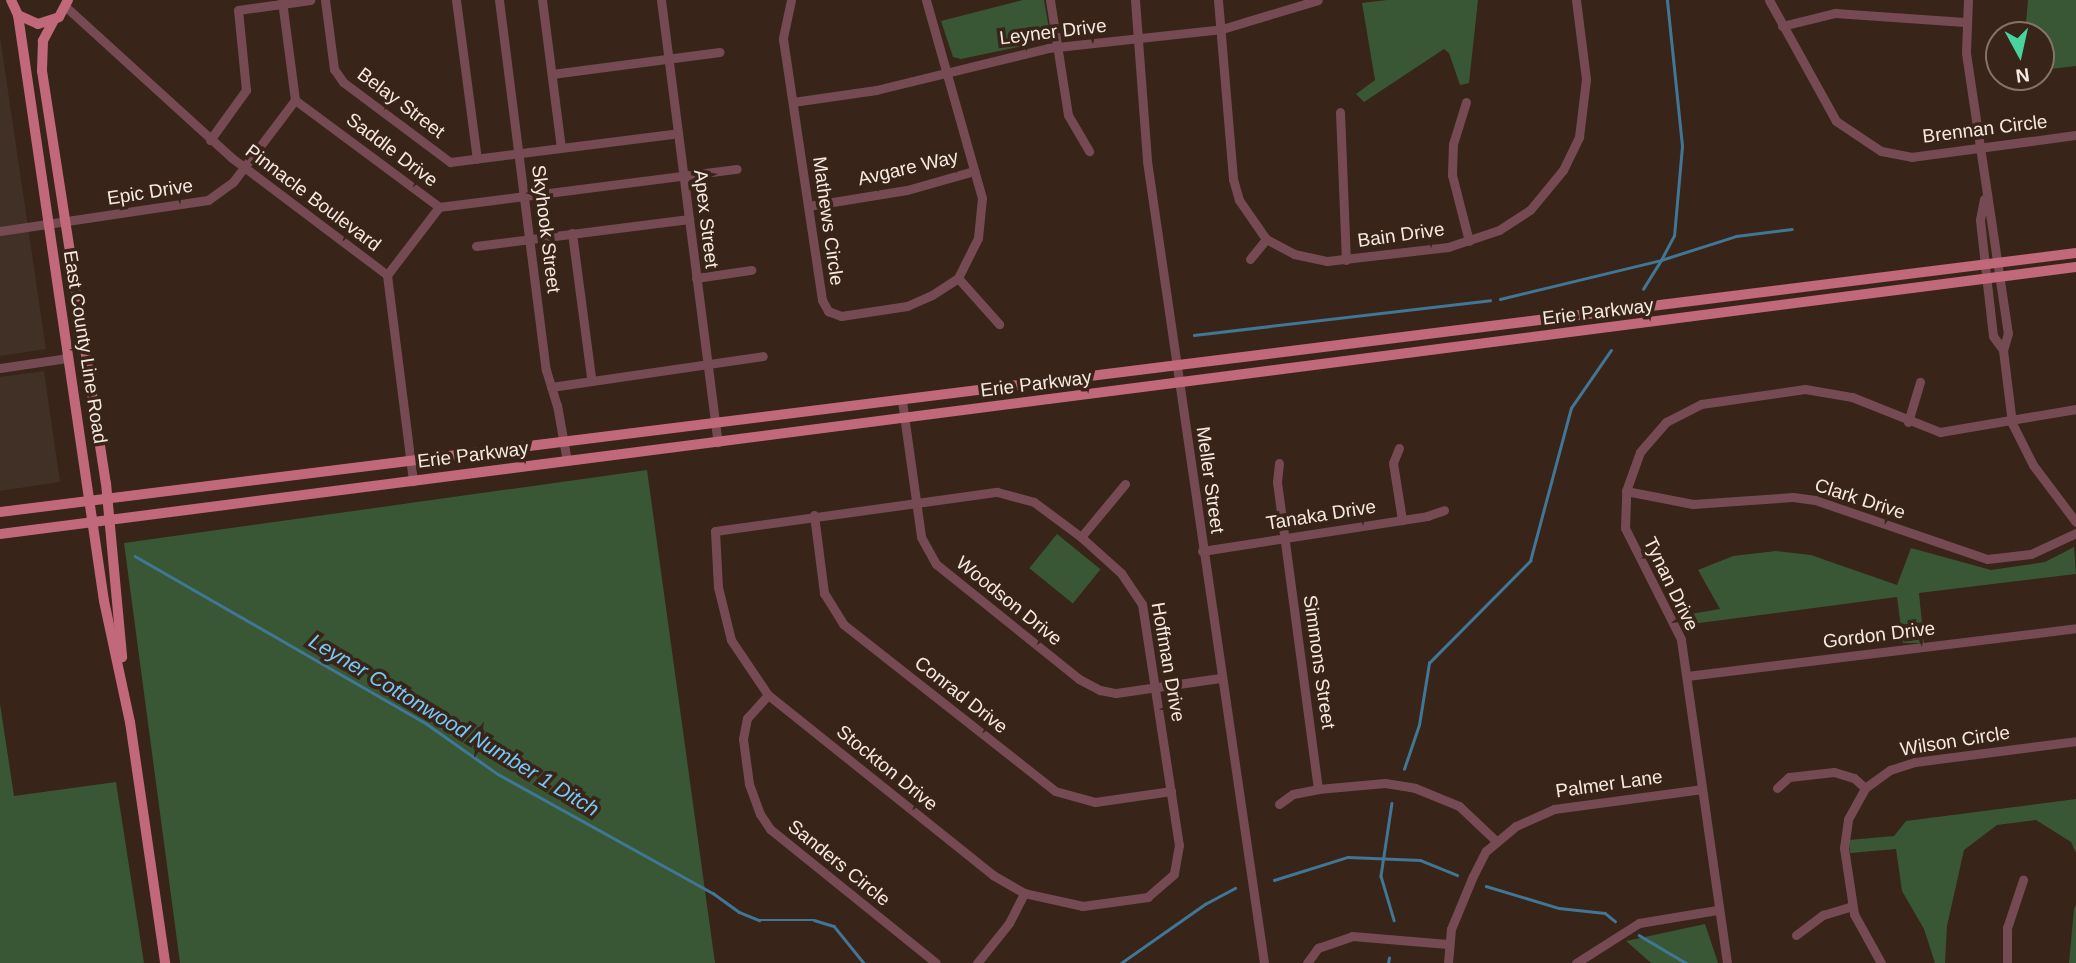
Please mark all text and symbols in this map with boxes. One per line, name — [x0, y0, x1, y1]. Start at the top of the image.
street label: Leyner Drive — [998, 14, 1108, 50]
north arrow — [1985, 21, 2055, 91]
street label: Belay Street — [353, 63, 449, 143]
text: N — [2014, 64, 2031, 87]
street label: Saddle Drive — [342, 108, 442, 192]
street label: Brennan Circle — [1921, 110, 2049, 148]
street label: Pinnacle Boulevard — [241, 140, 385, 256]
street label: Avgare Way — [856, 145, 960, 191]
street label: Mathews Circle — [808, 155, 848, 287]
street label: Skyhook Street — [527, 164, 565, 294]
street label: Apex Street — [689, 168, 723, 270]
street label: Epic Drive — [105, 174, 195, 210]
street label: Bain Drive — [1356, 218, 1446, 252]
street label: East County Line Road — [58, 249, 112, 445]
street label: Erie Parkway — [1541, 294, 1655, 330]
street label: Erie Parkway — [979, 366, 1093, 402]
street label: Meller Street — [1191, 425, 1229, 535]
street label: Erie Parkway — [416, 437, 530, 473]
street label: Clark Drive — [1812, 474, 1908, 524]
street label: Tanaka Drive — [1264, 495, 1378, 535]
street label: Tynan Drive — [1639, 533, 1703, 635]
street label: Woodson Drive — [951, 551, 1067, 651]
street label: Simmons Street — [1298, 593, 1340, 731]
street label: Hoffman Drive — [1146, 600, 1190, 724]
street label: Gordon Drive — [1822, 617, 1936, 653]
water label: Leyner Cottonwood Number 1 Ditch — [304, 628, 604, 822]
street label: Conrad Drive — [910, 652, 1012, 738]
street label: Stockton Drive — [832, 720, 942, 816]
street label: Wilson Circle — [1898, 721, 2012, 761]
street label: Palmer Lane — [1554, 765, 1664, 803]
street label: Sanders Circle — [783, 815, 895, 911]

